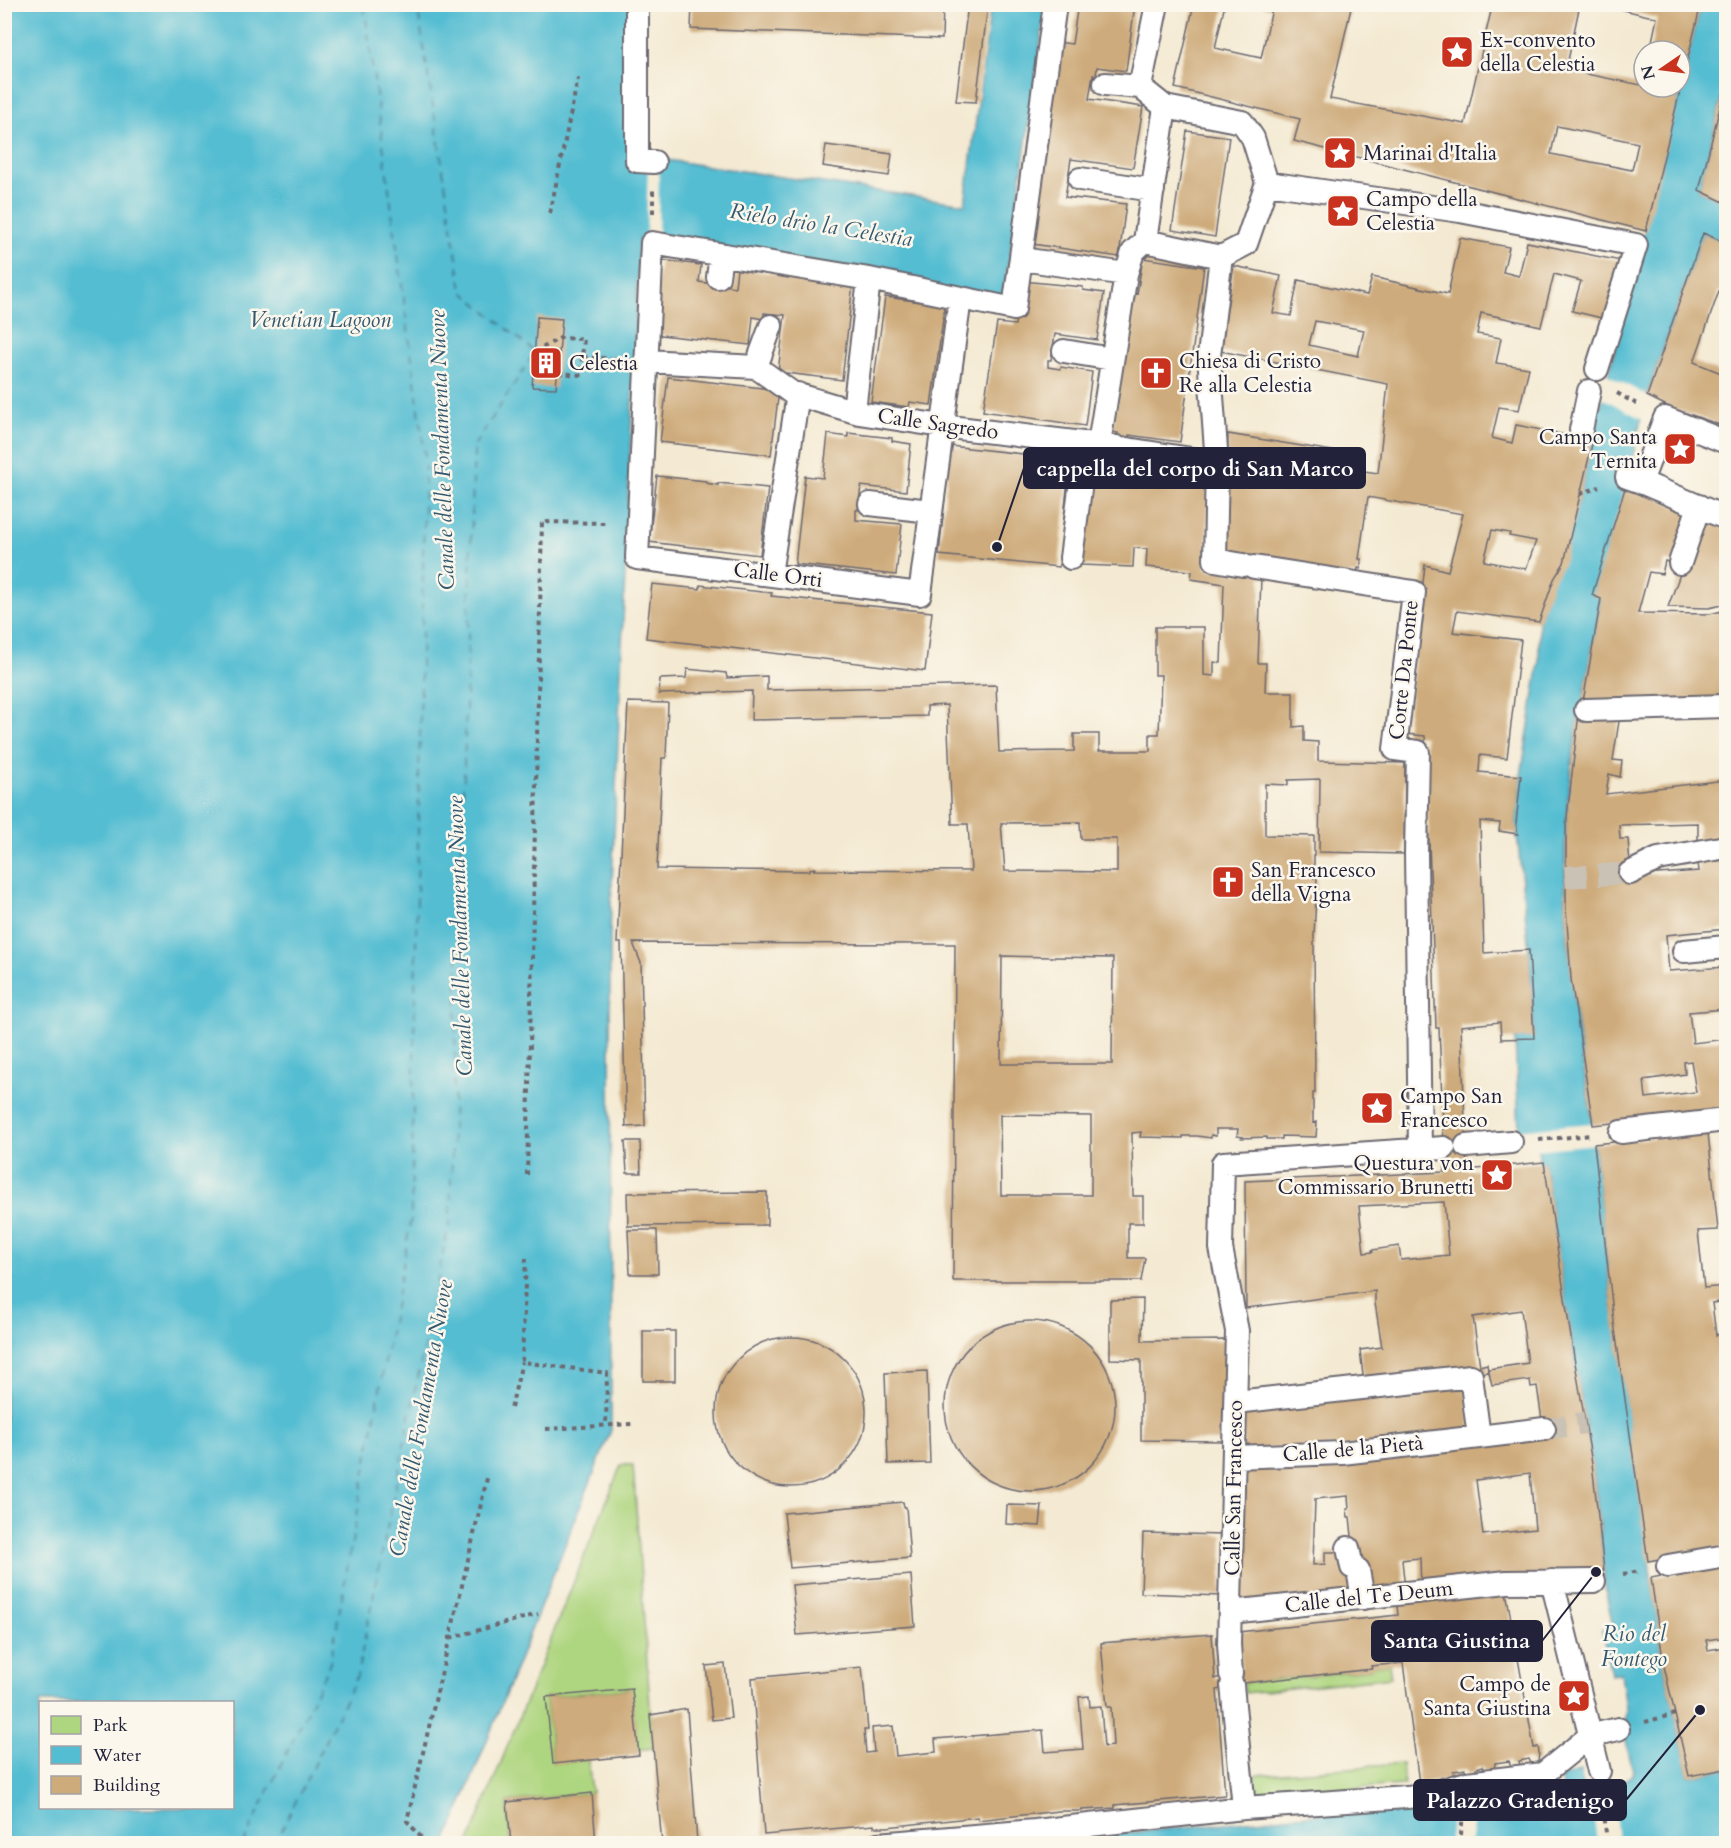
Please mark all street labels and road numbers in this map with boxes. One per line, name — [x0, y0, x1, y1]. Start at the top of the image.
street label: Calle Sagredo — [876, 401, 1000, 447]
street label: Calle Orti — [732, 555, 824, 595]
street label: Corte Da Ponte — [1382, 599, 1426, 741]
street label: Calle San Francesco — [1218, 1400, 1250, 1576]
street label: Calle de la Pietà — [1282, 1428, 1424, 1470]
street label: Calle del Te Deum — [1283, 1574, 1455, 1620]

